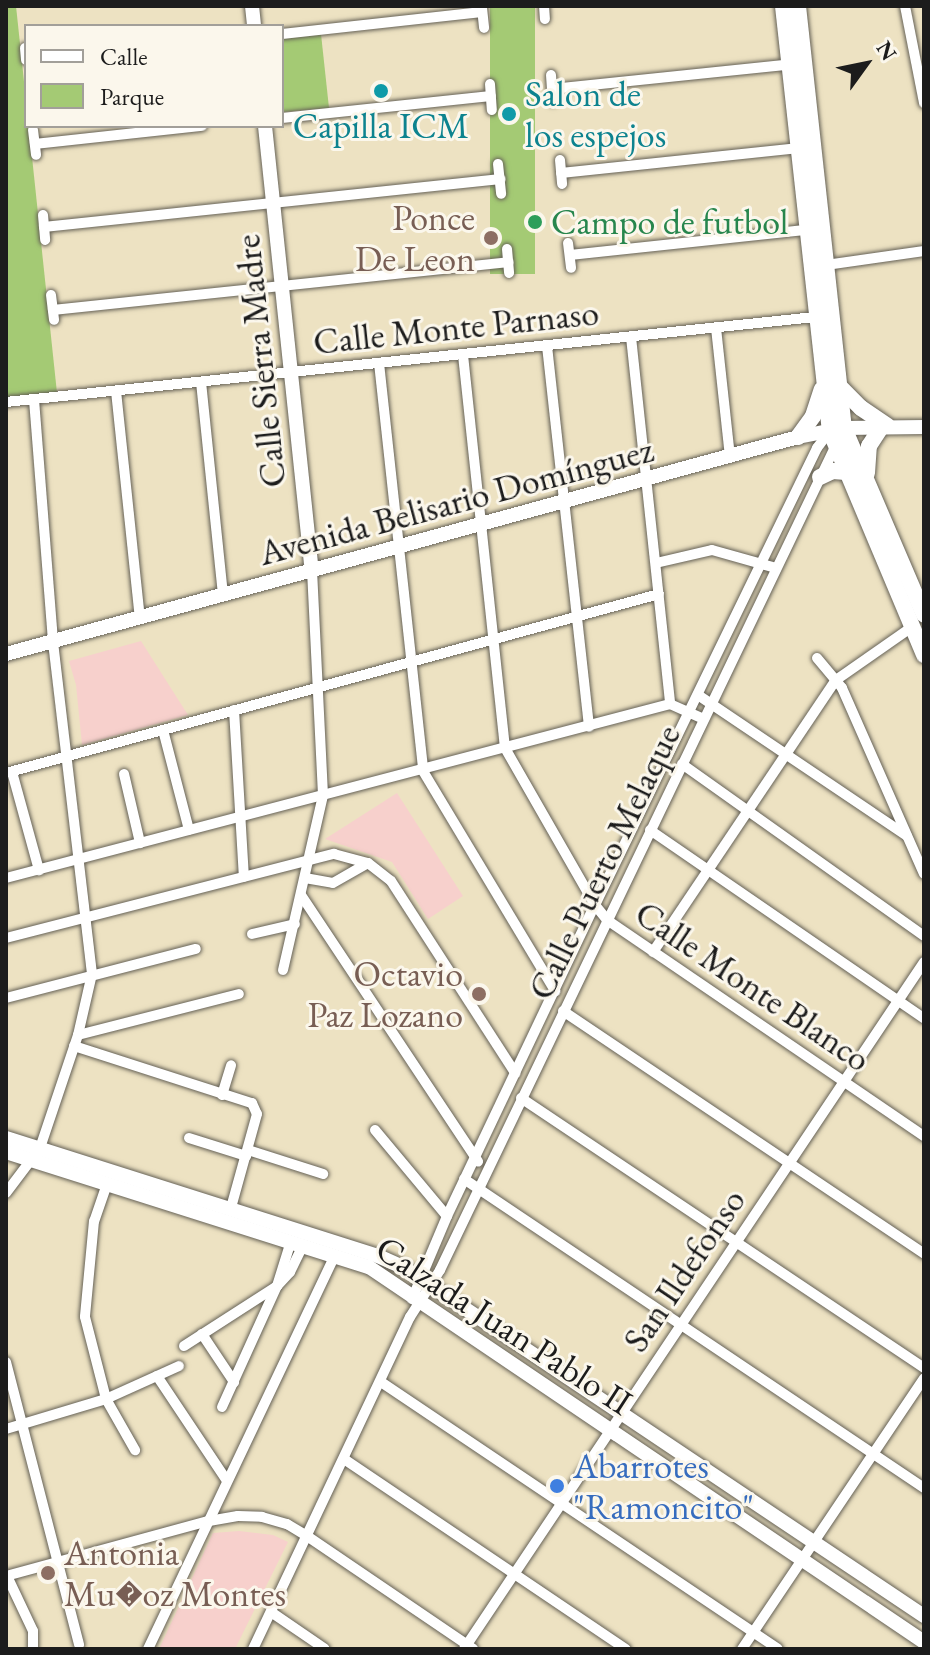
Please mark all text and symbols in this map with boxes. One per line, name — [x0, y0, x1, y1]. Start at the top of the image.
legend — [24, 24, 284, 128]
north arrow — [826, 24, 906, 104]
text: N — [870, 35, 904, 66]
text: Calle — [100, 41, 148, 72]
place label: Salon de los espejos — [525, 71, 666, 156]
text: Parque — [100, 81, 164, 112]
marker: Capilla ICM — [372, 82, 390, 100]
place label: Capilla ICM — [293, 104, 469, 148]
marker: Salon de los espejos — [500, 105, 518, 123]
place label: Ponce De Leon — [355, 195, 475, 280]
place label: Campo de futbol — [551, 200, 788, 244]
marker: Campo de futbol — [526, 213, 544, 231]
marker: Ponce De Leon — [482, 229, 500, 247]
street label: Calle Sierra Madre — [225, 232, 295, 490]
street label: Calle Monte Parnaso — [311, 291, 601, 363]
street label: Avenida Belisario Domínguez — [254, 428, 658, 574]
street label: Calle Puerto Melaque — [519, 718, 689, 1006]
street label: Calle Monte Blanco — [627, 891, 879, 1081]
place label: Octavio Paz Lozano — [307, 951, 463, 1036]
marker: Octavio Paz Lozano — [470, 985, 488, 1003]
street label: San Ildefonso — [614, 1180, 754, 1360]
street label: Calzada Juan Pablo II — [368, 1226, 640, 1424]
place label: Abarrotes "Ramoncito" — [573, 1443, 754, 1528]
marker: Abarrotes "Ramoncito" — [548, 1477, 566, 1495]
place label: Antonia Mu�oz Montes — [64, 1530, 286, 1615]
marker: Antonia Mu�oz Montes — [39, 1564, 57, 1582]

